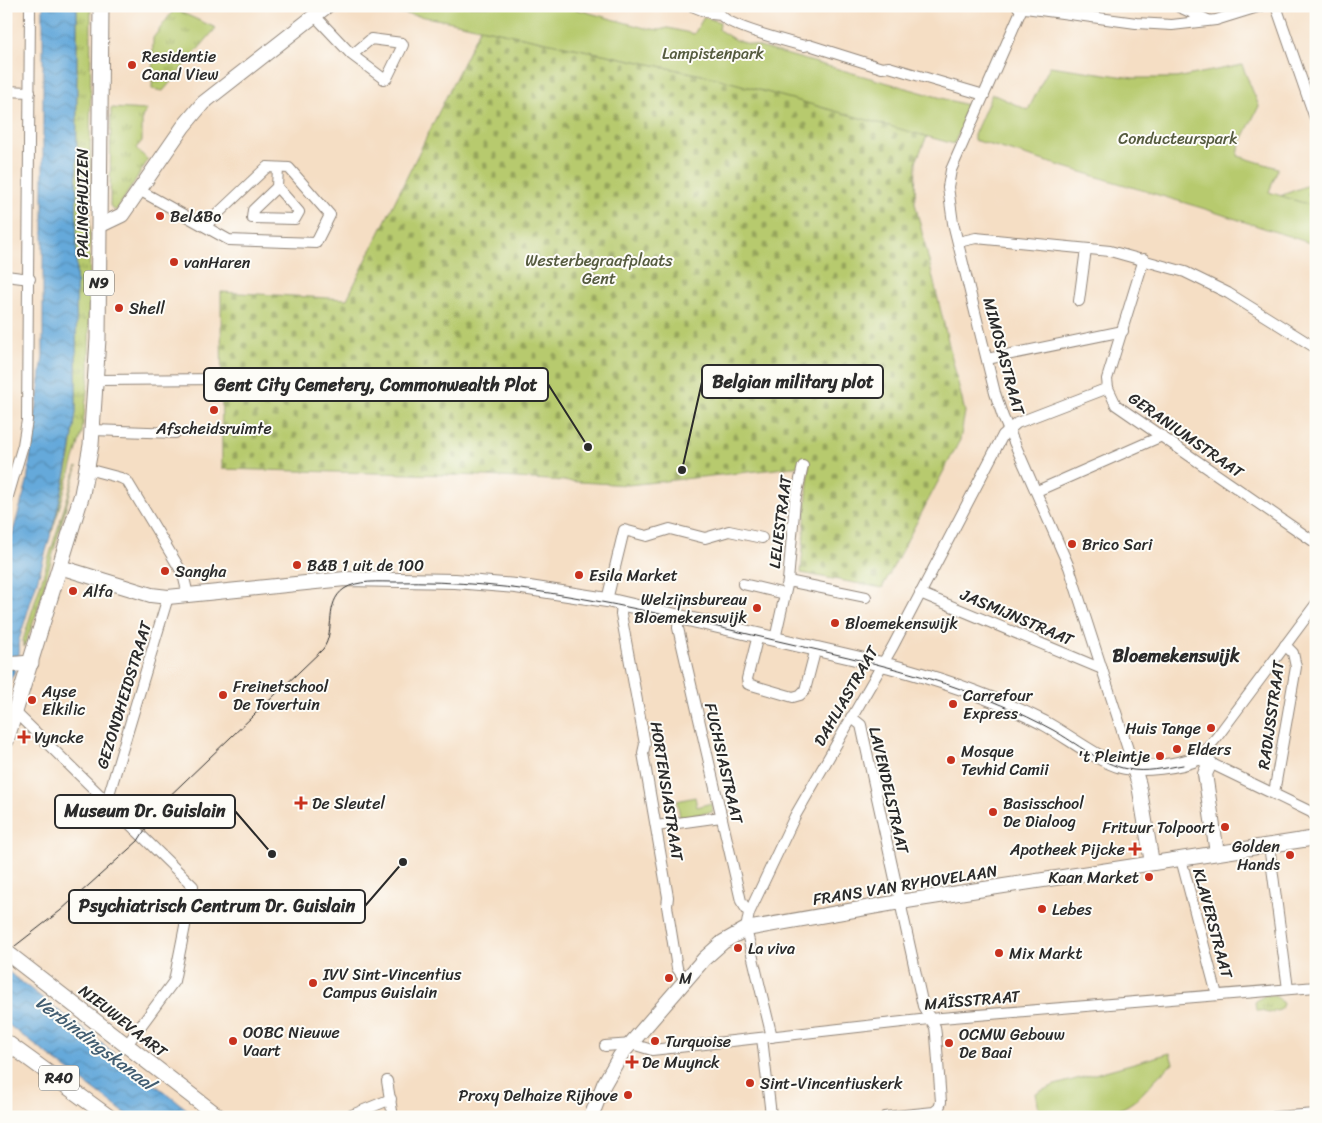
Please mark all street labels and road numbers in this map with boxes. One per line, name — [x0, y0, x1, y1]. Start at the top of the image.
street label: PALINGHUIZEN — [68, 148, 97, 258]
road number: N9 — [84, 270, 114, 296]
street label: MIMOSASTRAAT — [974, 294, 1034, 419]
street label: GERANIUMSTRAAT — [1122, 384, 1251, 487]
street label: LELIESTRAAT — [760, 473, 800, 570]
street label: JASMIJNSTRAAT — [955, 580, 1079, 654]
street label: GEZONDHEIDSTRAAT — [88, 616, 161, 772]
street label: DAHLIASTRAAT — [805, 639, 887, 752]
street label: RADIJSSTRAAT — [1249, 657, 1293, 771]
street label: FUCHSIASTRAAT — [696, 700, 752, 828]
street label: HORTENSIASTRAAT — [642, 719, 692, 864]
street label: LAVENDELSTRAAT — [860, 724, 918, 857]
street label: FRANS VAN RYHOVELAAN — [811, 856, 999, 914]
street label: KLAVERSTRAAT — [1184, 865, 1242, 983]
street label: NIEUWEVAART — [72, 977, 175, 1066]
street label: MAÏSSTRAAT — [923, 981, 1022, 1019]
road number: R40 — [39, 1066, 79, 1090]

